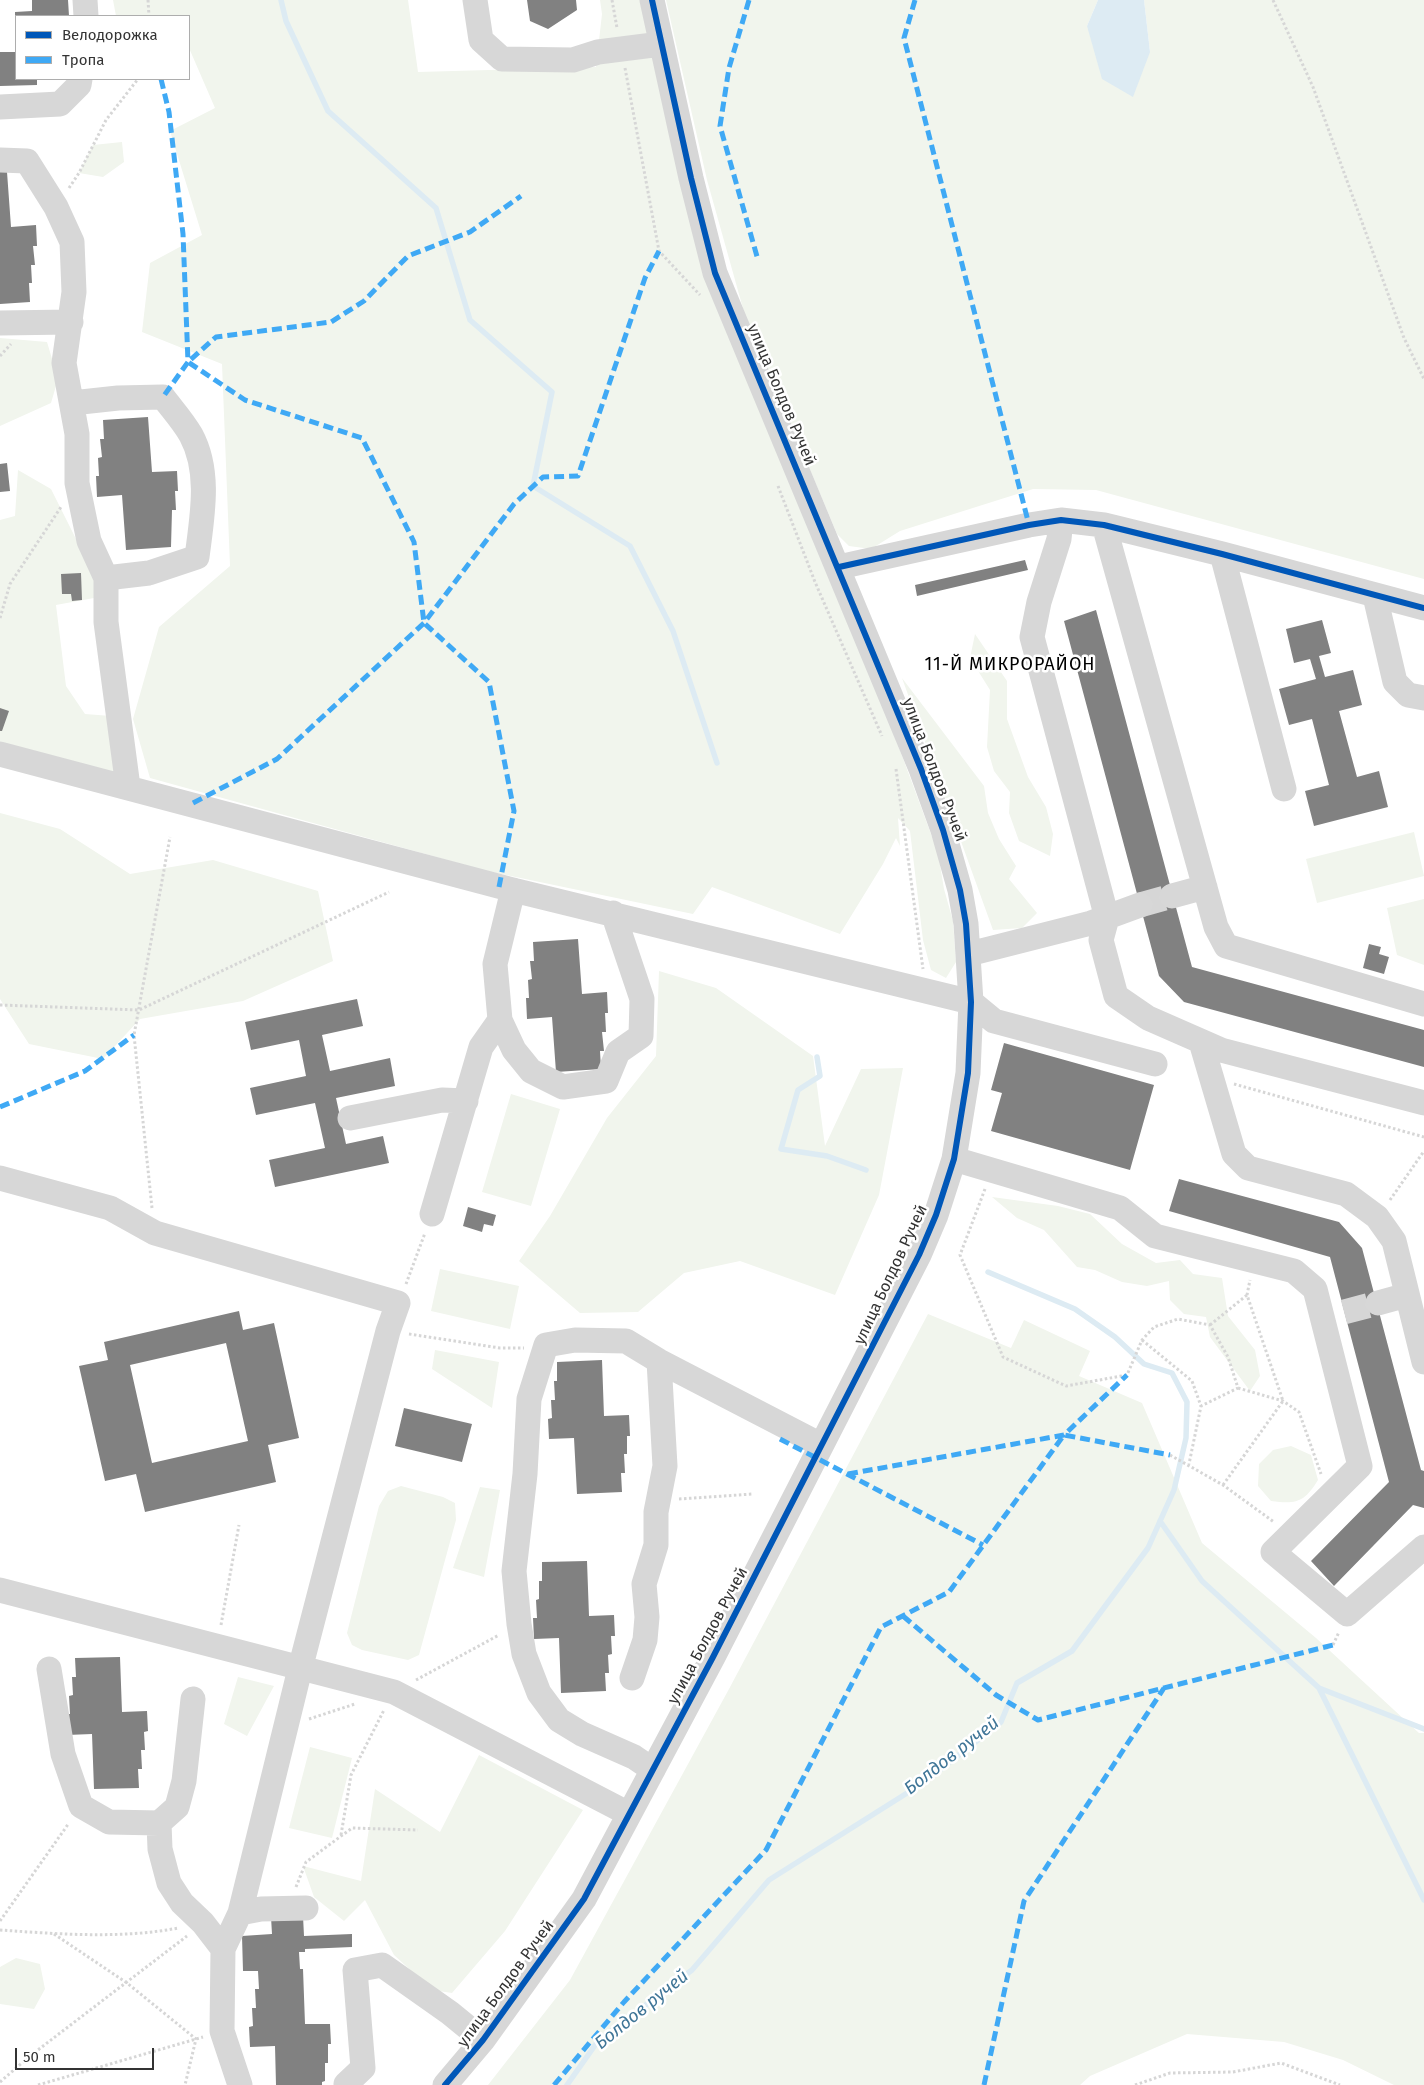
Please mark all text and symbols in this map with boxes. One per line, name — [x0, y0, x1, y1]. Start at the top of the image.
legend — [15, 15, 190, 80]
text: Велодорожка — [62, 26, 158, 44]
text: Тропа — [62, 51, 104, 69]
street label: улица Болдов Ручей — [742, 321, 820, 469]
district label: 11-Й МИКРОРАЙОН — [923, 654, 1097, 676]
street label: улица Болдов Ручей — [898, 696, 970, 844]
street label: улица Болдов Ручей — [850, 1202, 932, 1348]
street label: улица Болдов Ручей — [664, 1564, 752, 1708]
water label: Болдов ручей — [900, 1712, 1004, 1800]
street label: улица Болдов Ручей — [453, 1917, 559, 2051]
water label: Болдов ручей — [591, 1966, 693, 2054]
scale bar — [18, 2038, 156, 2070]
text: 50 m — [23, 2048, 56, 2066]

